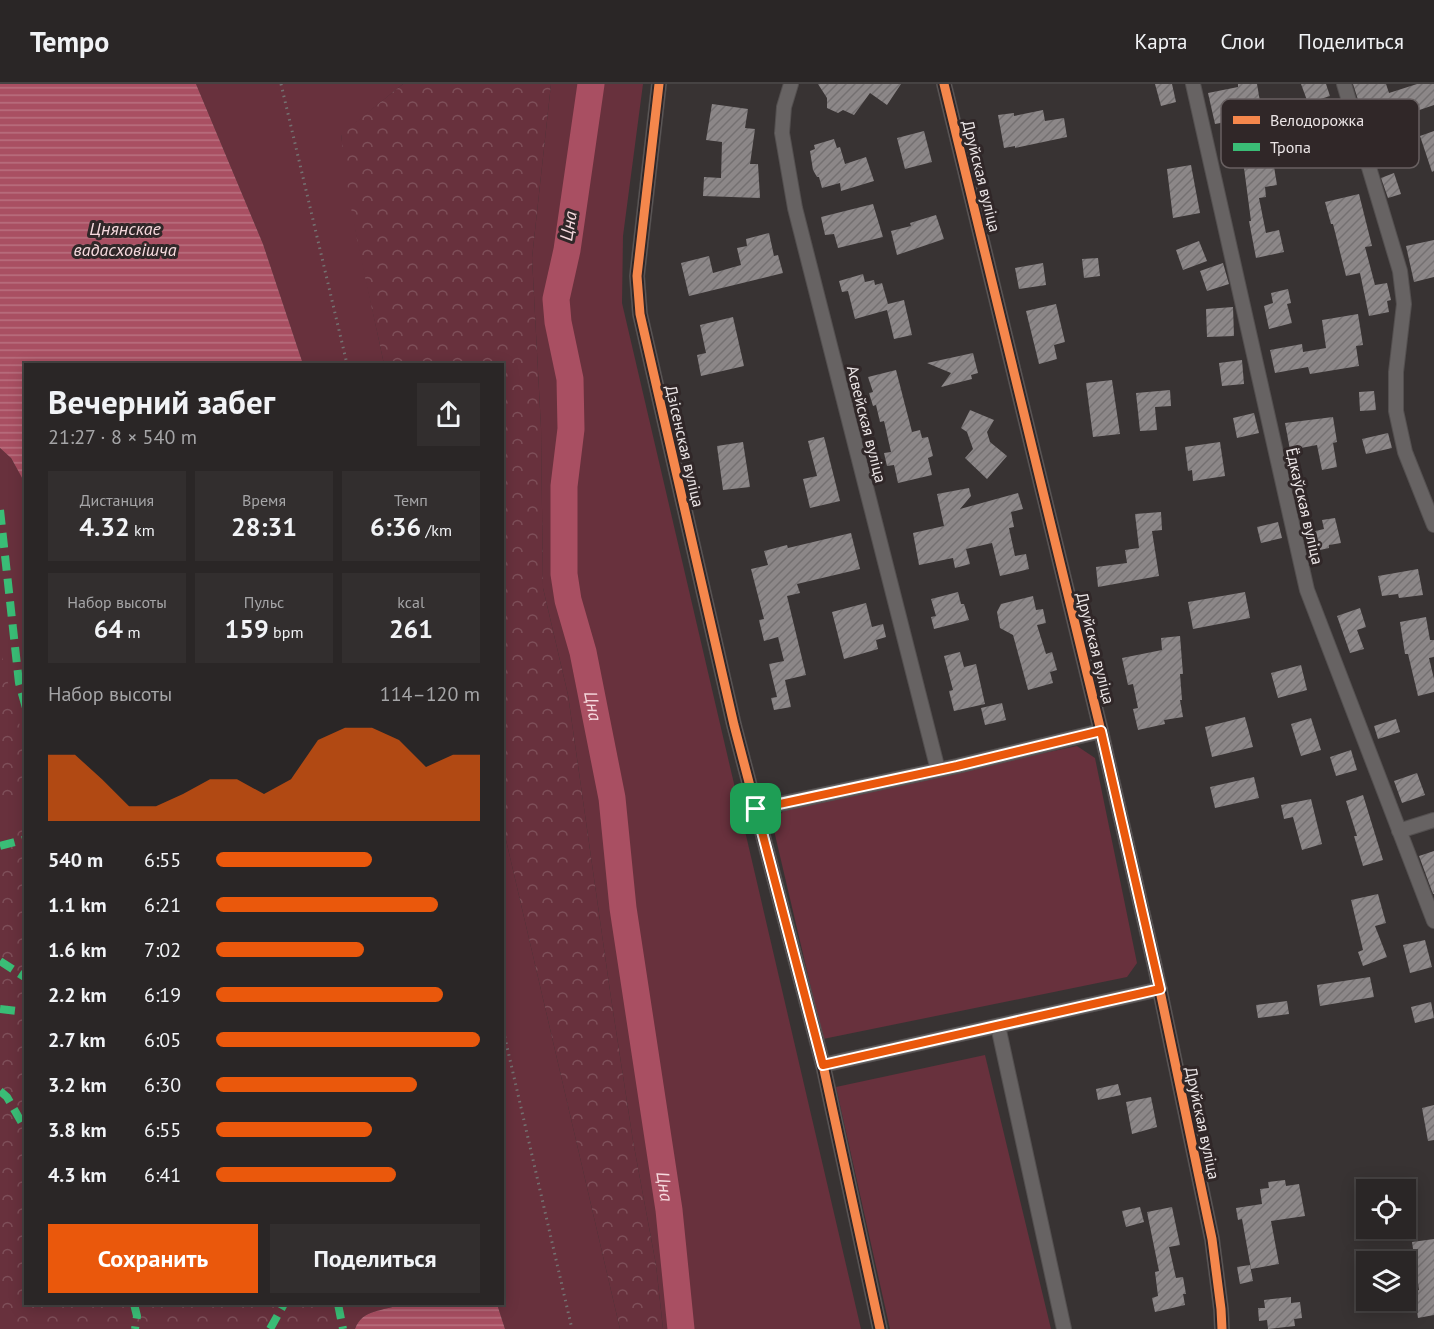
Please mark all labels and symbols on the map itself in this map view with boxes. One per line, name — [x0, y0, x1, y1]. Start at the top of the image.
legend — [1221, 99, 1419, 168]
text: Велодорожка — [1270, 110, 1364, 130]
street label: Друйская вуліца — [958, 118, 1006, 234]
text: Тропа — [1270, 137, 1311, 157]
water label: Цна — [554, 209, 582, 243]
water label: Цнянскае вадасховішча — [74, 217, 177, 261]
street label: Асвейская вуліца — [843, 363, 891, 485]
street label: Дзісенская вуліца — [661, 383, 709, 509]
street label: Ёдкаўская вуліца — [1282, 446, 1328, 566]
street label: Друйская вуліца — [1072, 590, 1120, 706]
water label: Цна — [579, 689, 608, 723]
pin — [730, 783, 781, 834]
street label: Друйская вуліца — [1181, 1065, 1225, 1181]
water label: Цна — [652, 1170, 679, 1203]

